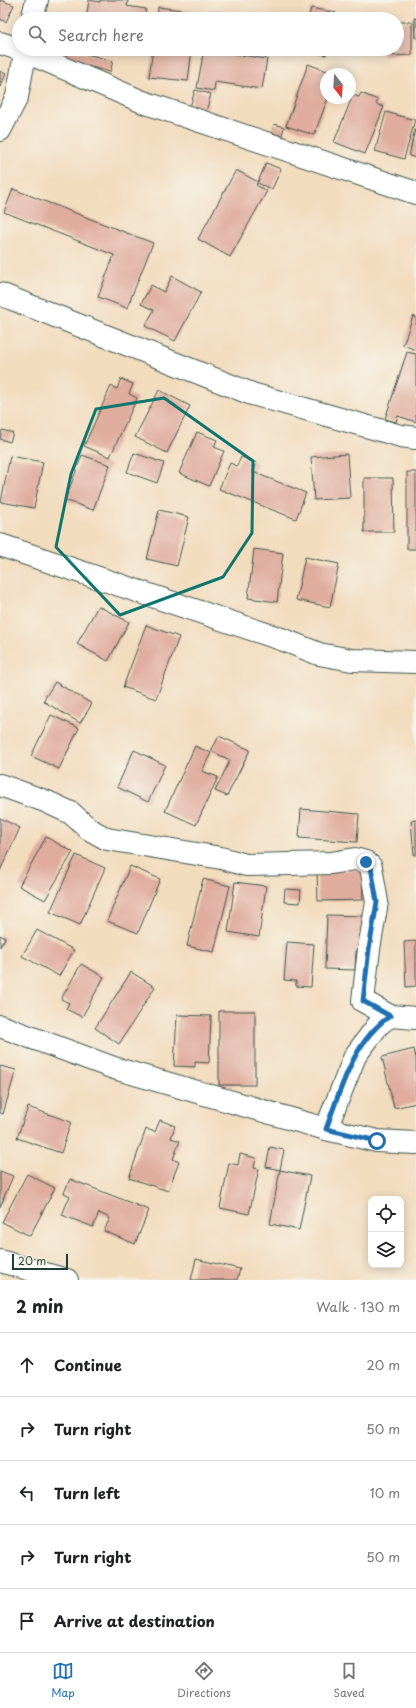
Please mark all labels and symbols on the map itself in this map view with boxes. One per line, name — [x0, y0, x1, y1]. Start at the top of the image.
north arrow — [320, 68, 356, 104]
route end — [357, 853, 375, 871]
route start — [368, 1132, 386, 1150]
scale bar — [12, 1252, 68, 1271]

